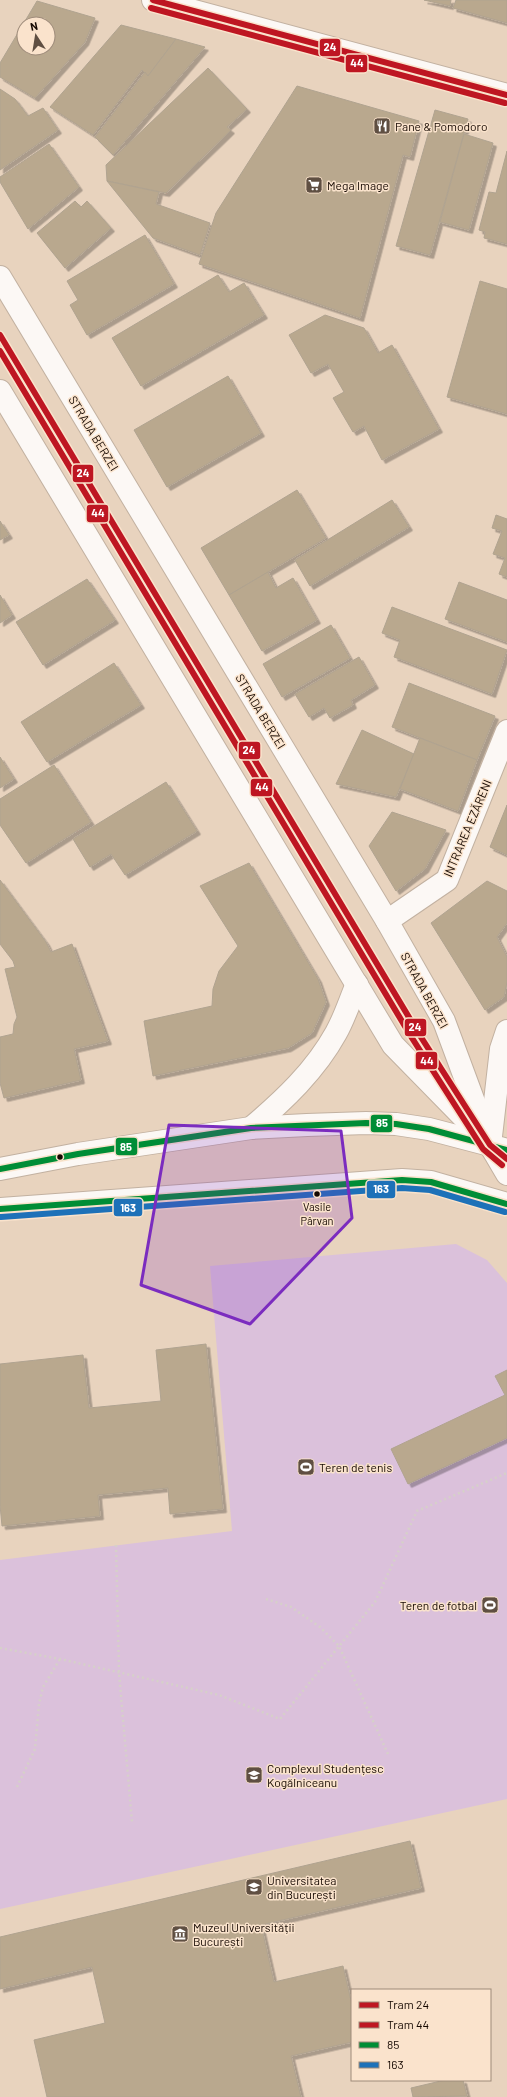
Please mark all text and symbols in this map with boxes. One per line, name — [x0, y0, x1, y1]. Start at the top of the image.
north arrow — [16, 16, 56, 56]
text: N — [29, 19, 39, 33]
line badge: 24 — [319, 38, 341, 57]
text: 24 — [324, 40, 337, 53]
line badge: 44 — [345, 54, 368, 73]
text: 44 — [350, 56, 364, 69]
restaurant icon: Pane & Pomodoro — [372, 116, 392, 136]
place label: Pane & Pomodoro — [395, 119, 487, 133]
supermarket icon: Mega Image — [304, 175, 324, 195]
place label: Mega Image — [327, 178, 389, 192]
street label: STRADA BERZEI — [66, 393, 122, 473]
line badge: 24 — [72, 464, 94, 483]
text: 24 — [77, 466, 90, 479]
line badge: 44 — [86, 504, 109, 523]
text: 44 — [91, 506, 105, 519]
street label: STRADA BERZEI — [233, 671, 289, 751]
line badge: 24 — [238, 741, 261, 760]
text: 24 — [243, 743, 256, 756]
street label: INTRAREA EZĂRENI — [440, 777, 494, 879]
line badge: 44 — [250, 778, 273, 797]
text: 44 — [255, 780, 269, 793]
street label: STRADA BERZEI — [398, 950, 452, 1030]
line badge: 24 — [404, 1018, 427, 1037]
text: 24 — [409, 1020, 422, 1033]
line badge: 44 — [415, 1051, 438, 1070]
text: 44 — [420, 1054, 434, 1067]
line badge: 85 — [370, 1114, 393, 1133]
text: 85 — [376, 1116, 388, 1129]
line badge: 85 — [115, 1137, 138, 1156]
text: 85 — [120, 1140, 132, 1153]
unlabelled marker — [55, 1152, 65, 1162]
line badge: 163 — [366, 1180, 396, 1199]
text: 163 — [373, 1182, 389, 1195]
marker: Vasile Pârvan — [312, 1189, 322, 1199]
line badge: 163 — [113, 1198, 143, 1217]
place label: Vasile Pârvan — [300, 1200, 334, 1227]
text: 163 — [120, 1201, 136, 1214]
sports icon: Teren de tenis — [296, 1457, 316, 1477]
place label: Teren de tenis — [319, 1460, 392, 1474]
sports icon: Teren de fotbal — [480, 1595, 500, 1615]
place label: Teren de fotbal — [400, 1598, 477, 1612]
place label: Complexul Studențesc Kogălniceanu — [267, 1761, 383, 1789]
school or university icon: Complexul Studențesc Kogălniceanu — [244, 1765, 264, 1785]
place label: Universitatea din București — [267, 1873, 336, 1901]
school or university icon: Universitatea din București — [244, 1877, 264, 1897]
place label: Muzeul Universității București — [193, 1920, 295, 1948]
museum icon: Muzeul Universității București — [170, 1924, 190, 1944]
legend — [351, 1989, 491, 2081]
text: Tram 24 — [387, 1997, 429, 2011]
text: Tram 44 — [387, 2017, 429, 2031]
text: 85 — [387, 2037, 399, 2051]
text: 163 — [387, 2057, 404, 2071]

